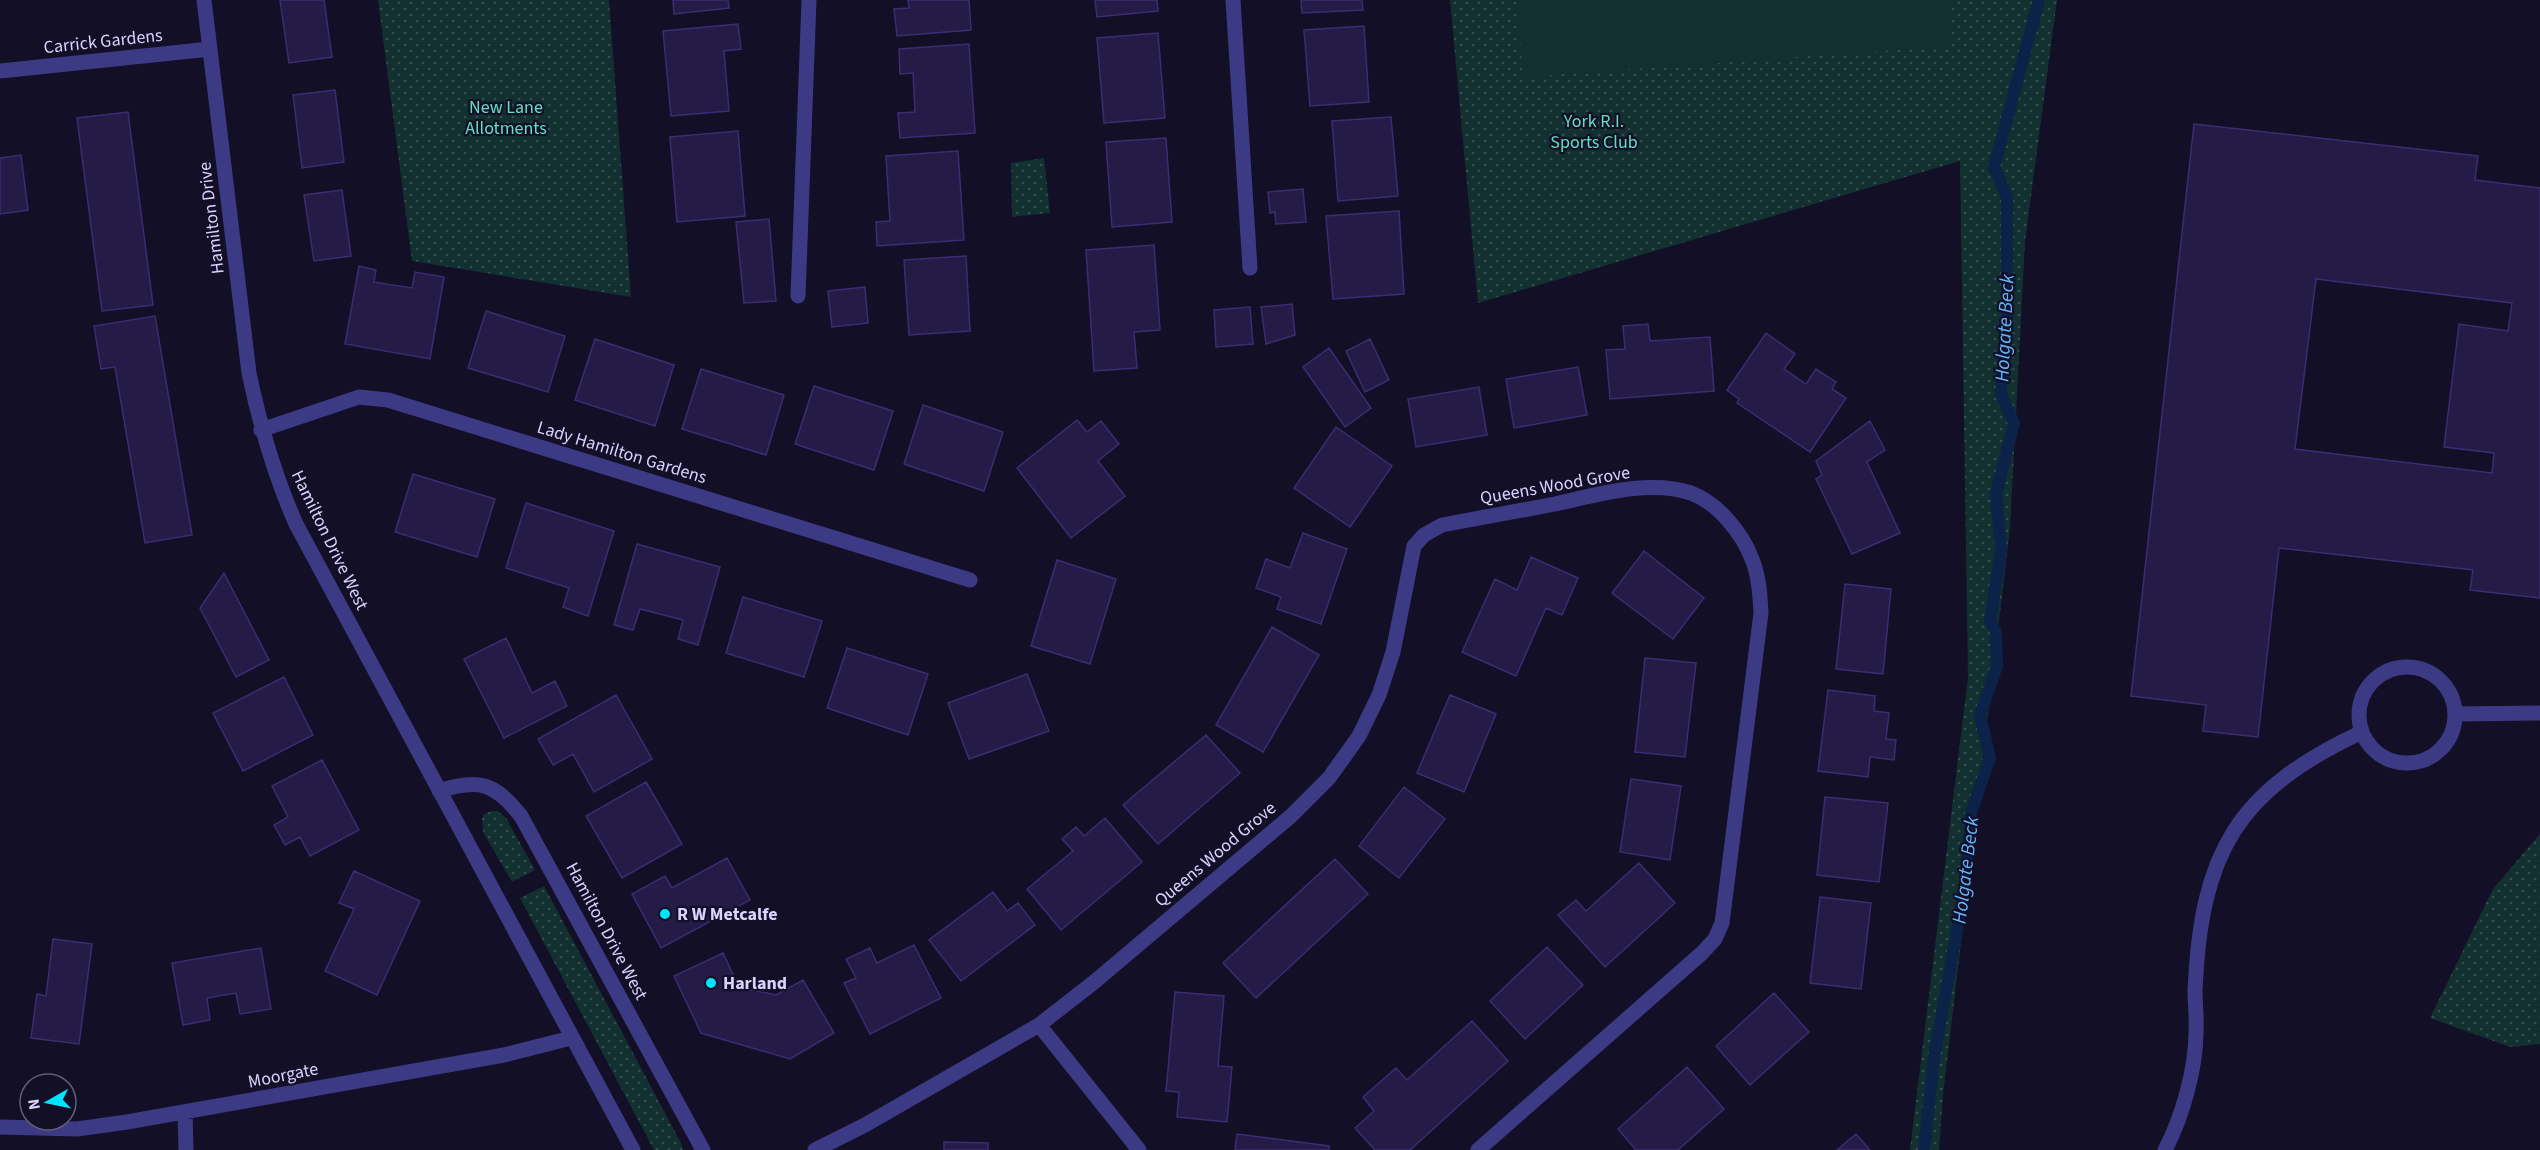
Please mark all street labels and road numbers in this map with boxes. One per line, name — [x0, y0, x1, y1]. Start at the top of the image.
street label: Carrick Gardens — [42, 23, 164, 60]
street label: Hamilton Drive — [192, 160, 231, 275]
street label: Lady Hamilton Gardens — [534, 415, 710, 490]
street label: Queens Wood Grove — [1478, 460, 1632, 511]
street label: Hamilton Drive West — [285, 466, 374, 614]
street label: Queens Wood Grove — [1149, 796, 1282, 913]
street label: Hamilton Drive West — [560, 858, 653, 1005]
street label: Moorgate — [246, 1056, 320, 1095]

